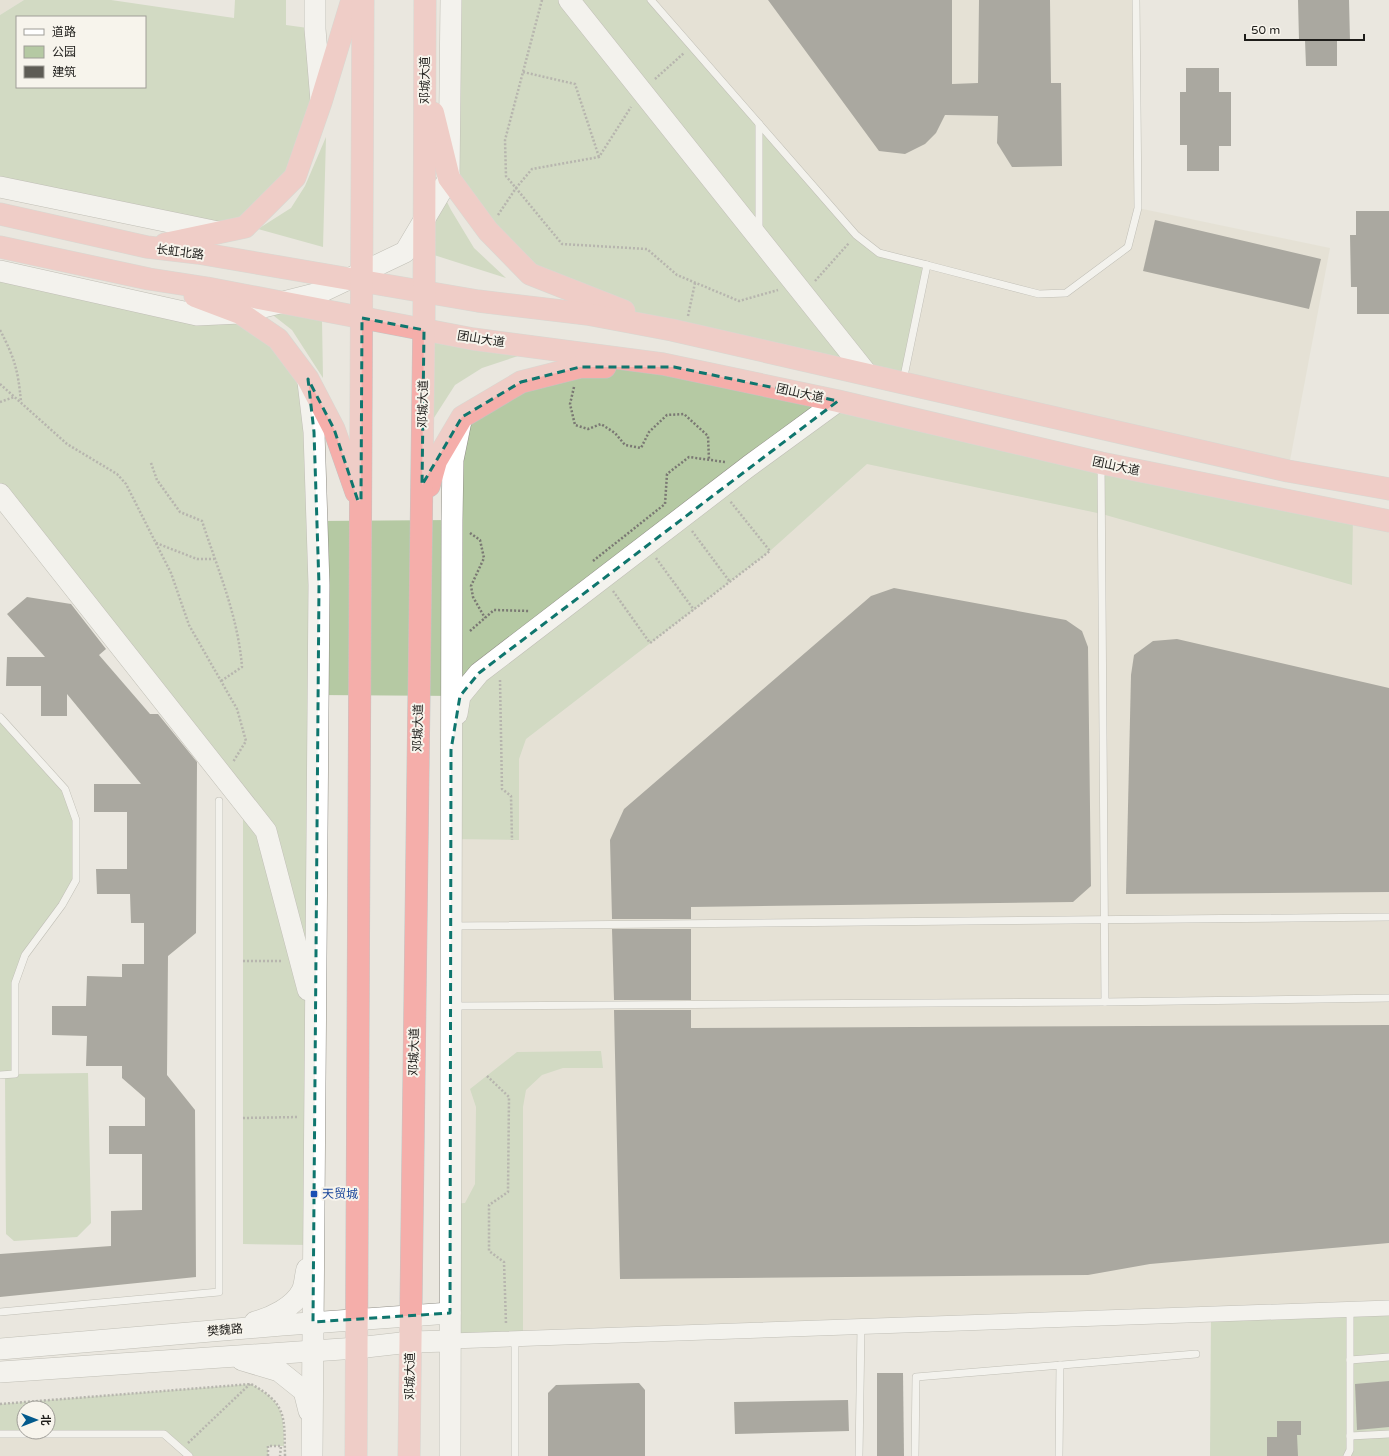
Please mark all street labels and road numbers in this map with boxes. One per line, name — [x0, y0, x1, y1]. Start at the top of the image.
street label: 邓城大道 — [418, 56, 432, 104]
street label: 长虹北路 — [155, 242, 205, 262]
street label: 团山大道 — [456, 328, 506, 350]
street label: 邓城大道 — [416, 380, 430, 428]
street label: 团山大道 — [775, 381, 825, 405]
street label: 团山大道 — [1091, 454, 1141, 478]
street label: 邓城大道 — [411, 704, 425, 752]
street label: 邓城大道 — [407, 1028, 421, 1076]
street label: 樊魏路 — [206, 1321, 244, 1339]
street label: 邓城大道 — [403, 1352, 417, 1400]

